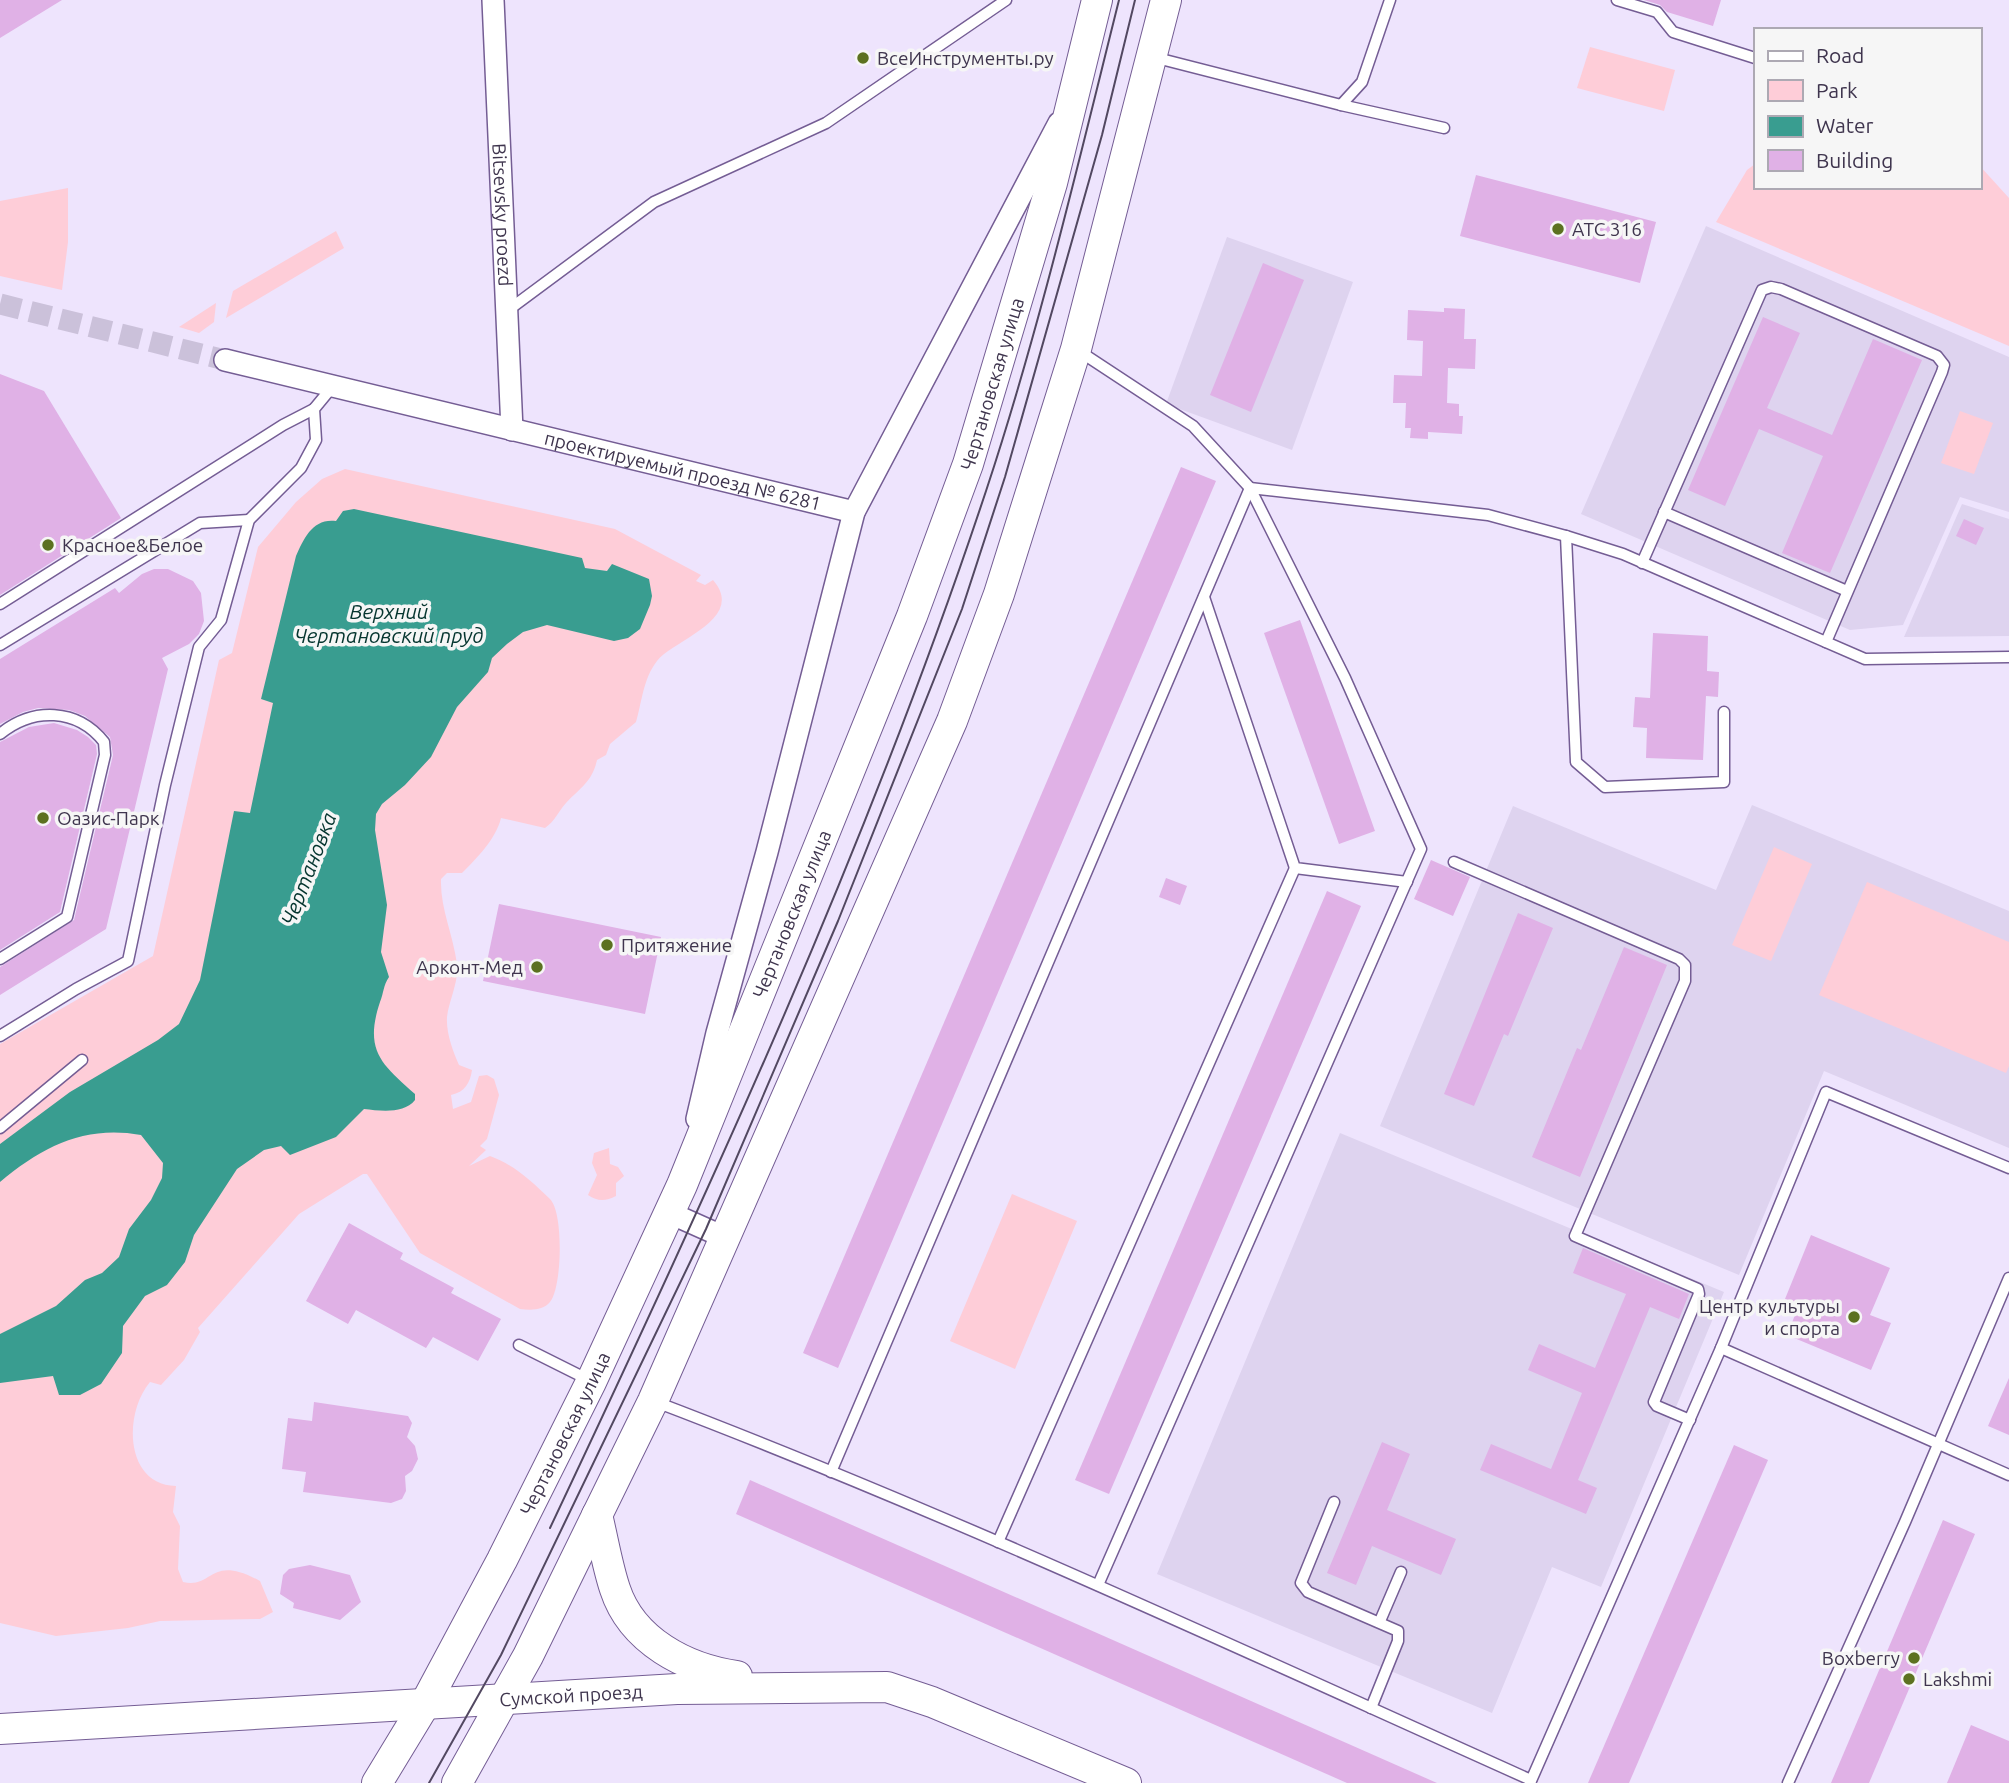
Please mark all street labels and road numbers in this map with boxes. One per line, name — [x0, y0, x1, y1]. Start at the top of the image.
street label: Bitsevsky proezd — [488, 143, 517, 287]
street label: Чертановская улица — [956, 295, 1028, 474]
street label: проектируемый проезд № 6281 — [542, 427, 823, 515]
street label: Чертановская улица — [748, 827, 835, 1001]
street label: Чертановская улица — [515, 1348, 614, 1519]
street label: Сумской проезд — [499, 1680, 643, 1710]

